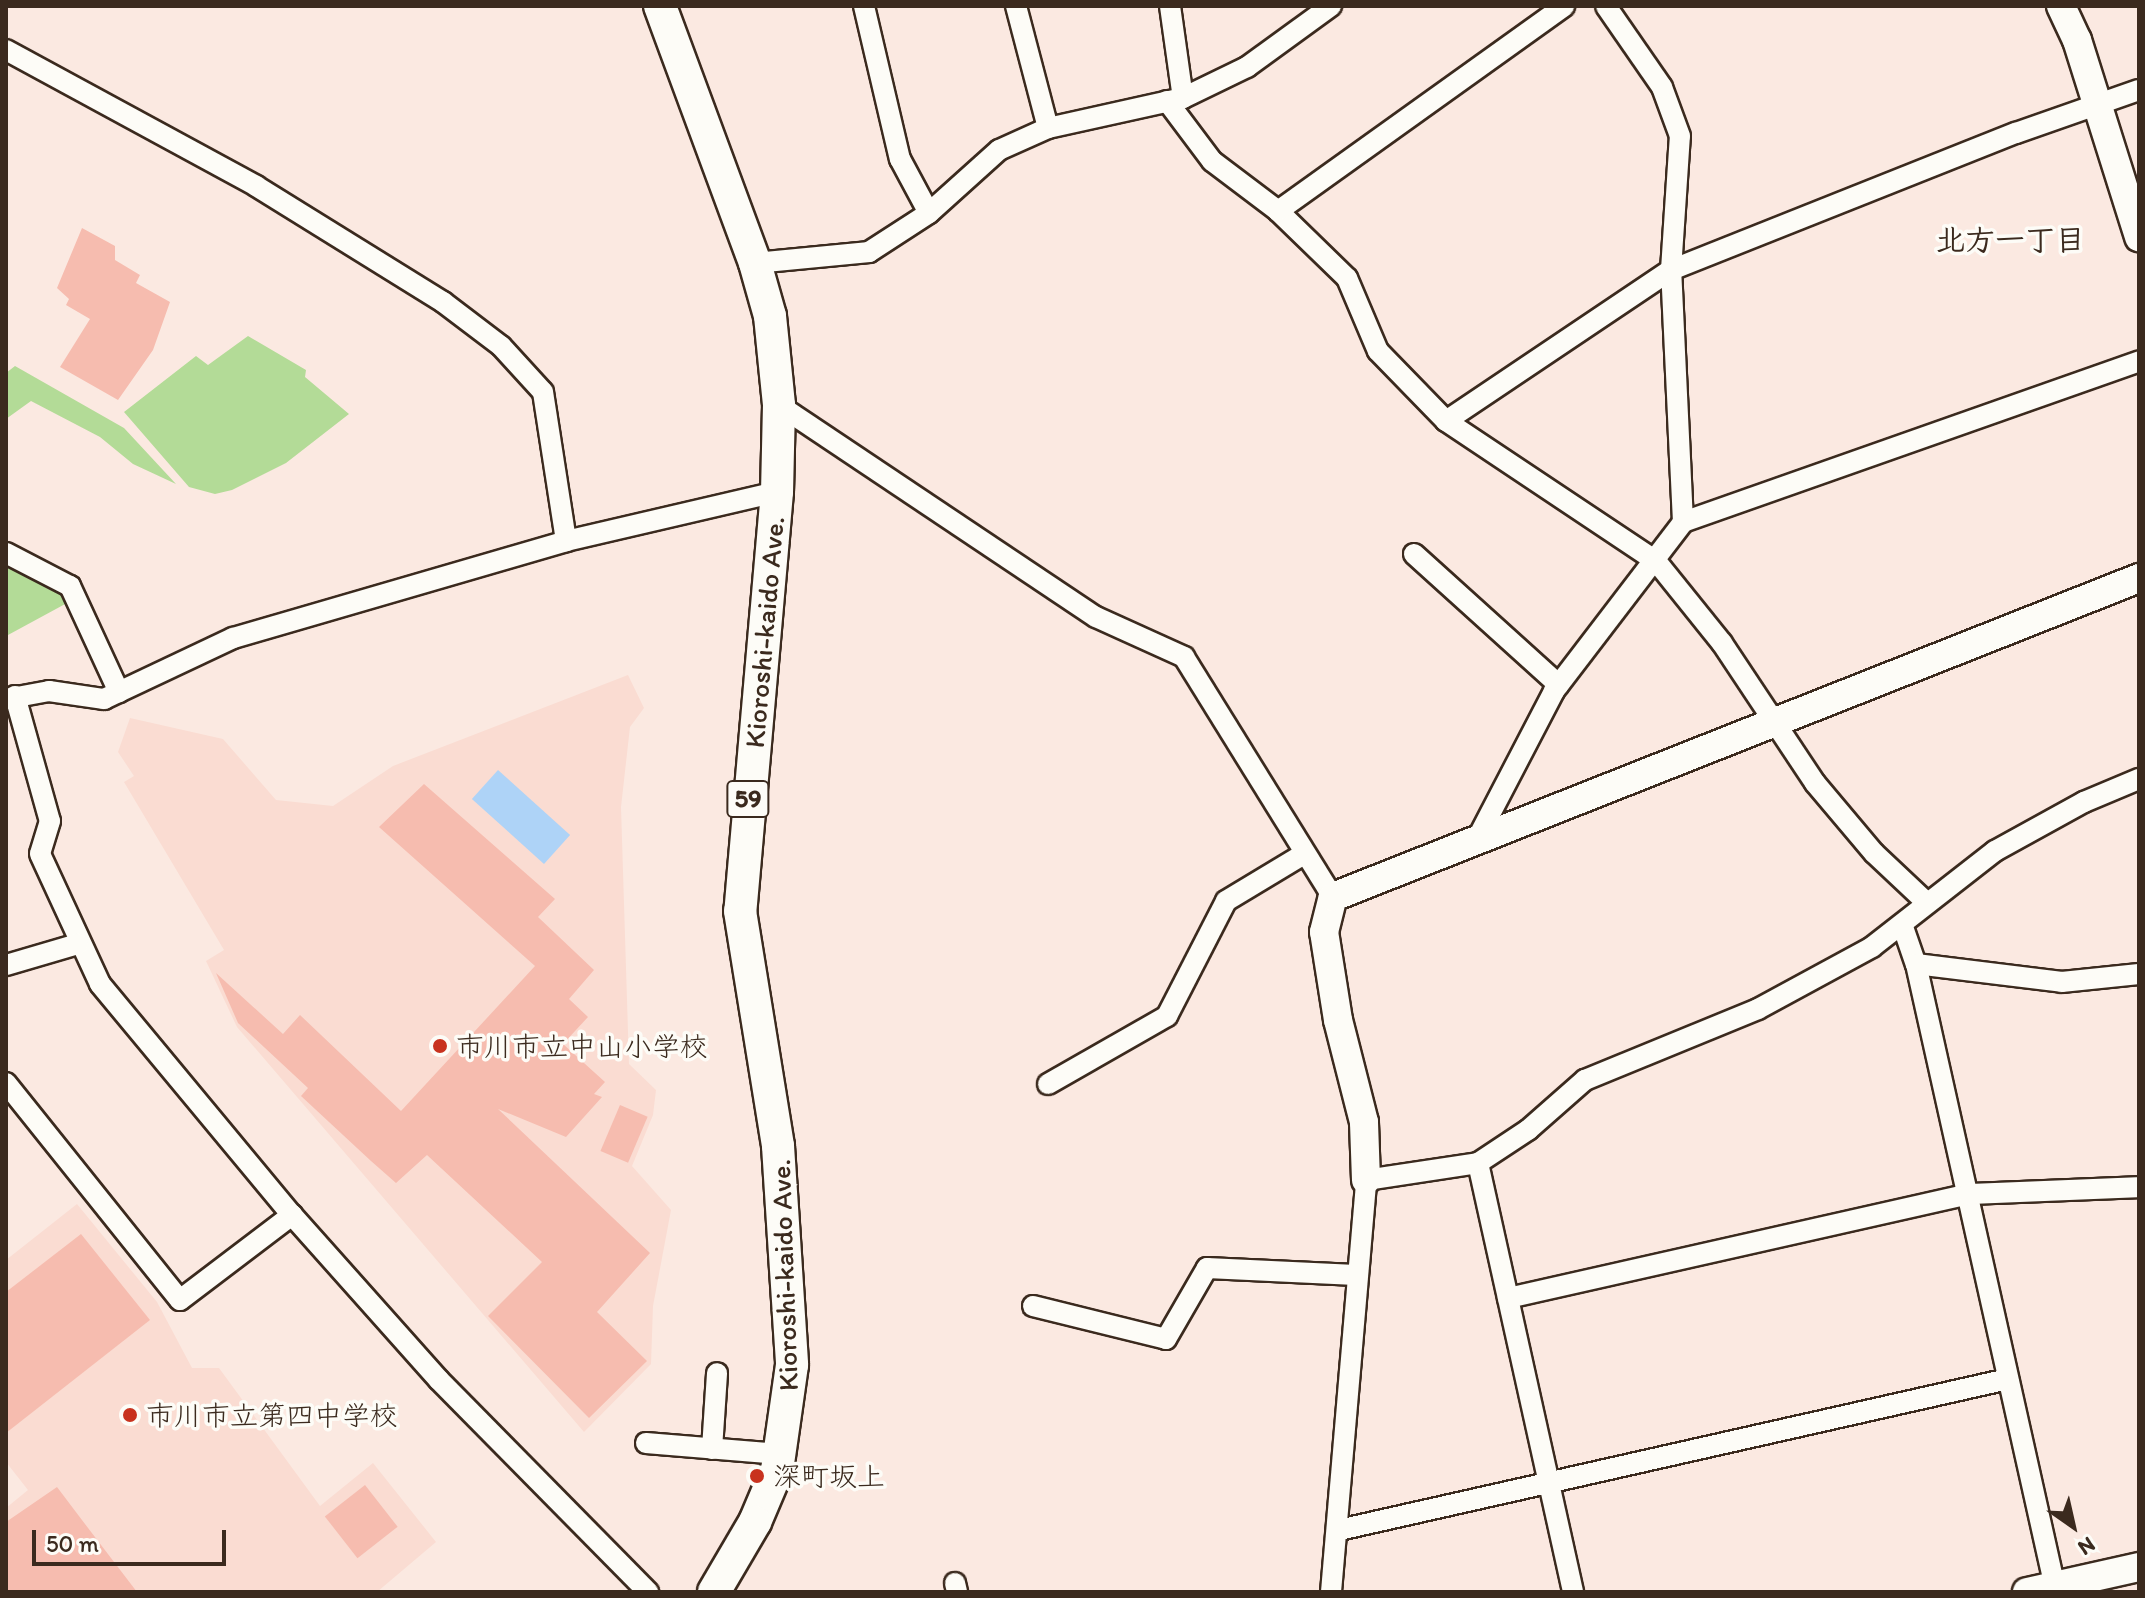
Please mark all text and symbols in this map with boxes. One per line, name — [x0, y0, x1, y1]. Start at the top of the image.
district label: 北方一丁目 — [1935, 222, 2085, 258]
street label: Kioroshi-kaido Ave. — [737, 515, 791, 749]
road number: 59 — [726, 777, 770, 821]
place label: 市川市立中山小学校 — [456, 1029, 708, 1063]
marker: 市川市立中山小学校 — [431, 1037, 449, 1055]
street label: Kioroshi-kaido Ave. — [763, 1158, 805, 1392]
place label: 市川市立第四中学校 — [146, 1398, 398, 1432]
marker: 市川市立第四中学校 — [121, 1406, 139, 1424]
place label: 深町坂上 — [773, 1459, 885, 1493]
marker: 深町坂上 — [748, 1467, 766, 1485]
north arrow — [2033, 1486, 2113, 1566]
scale bar — [36, 1514, 230, 1564]
text: 50 m — [46, 1529, 99, 1558]
text: N — [2073, 1531, 2100, 1562]

